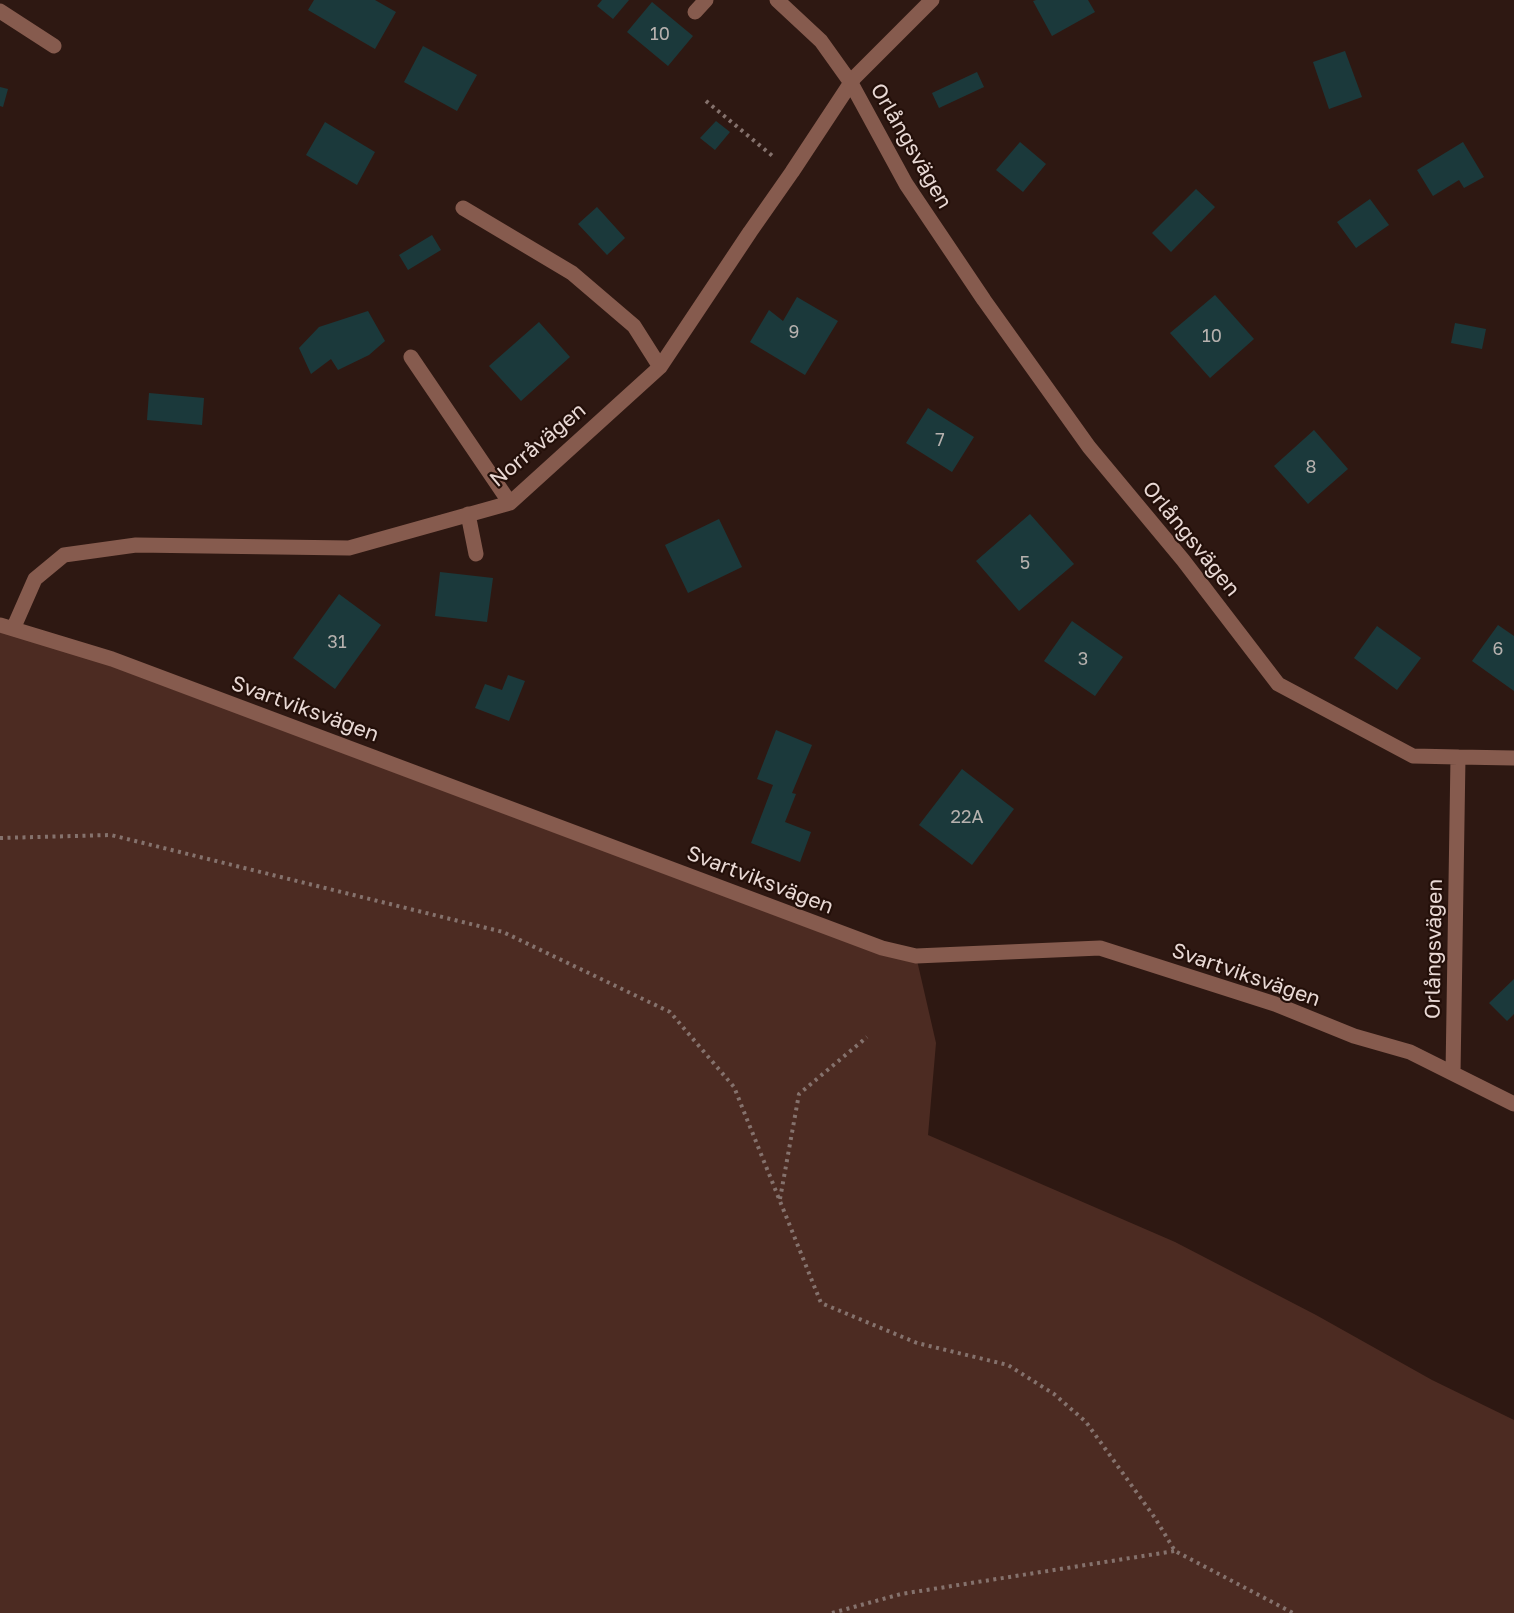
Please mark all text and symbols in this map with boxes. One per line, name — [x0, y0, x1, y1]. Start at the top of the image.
house number: 10 — [650, 23, 670, 45]
street label: Orlångsvägen — [865, 79, 957, 213]
house number: 9 — [789, 321, 799, 343]
house number: 10 — [1202, 325, 1222, 347]
street label: Norråvägen — [485, 398, 591, 492]
house number: 7 — [935, 429, 945, 451]
house number: 8 — [1306, 456, 1316, 478]
street label: Orlångsvägen — [1137, 476, 1245, 602]
house number: 5 — [1020, 552, 1030, 574]
house number: 31 — [327, 631, 347, 653]
house number: 6 — [1493, 638, 1503, 660]
house number: 3 — [1078, 648, 1088, 670]
street label: Svartviksvägen — [228, 671, 382, 747]
house number: 22A — [951, 806, 983, 828]
street label: Svartviksvägen — [683, 840, 837, 920]
street label: Orlångsvägen — [1420, 879, 1448, 1019]
street label: Svartviksvägen — [1169, 938, 1323, 1012]

